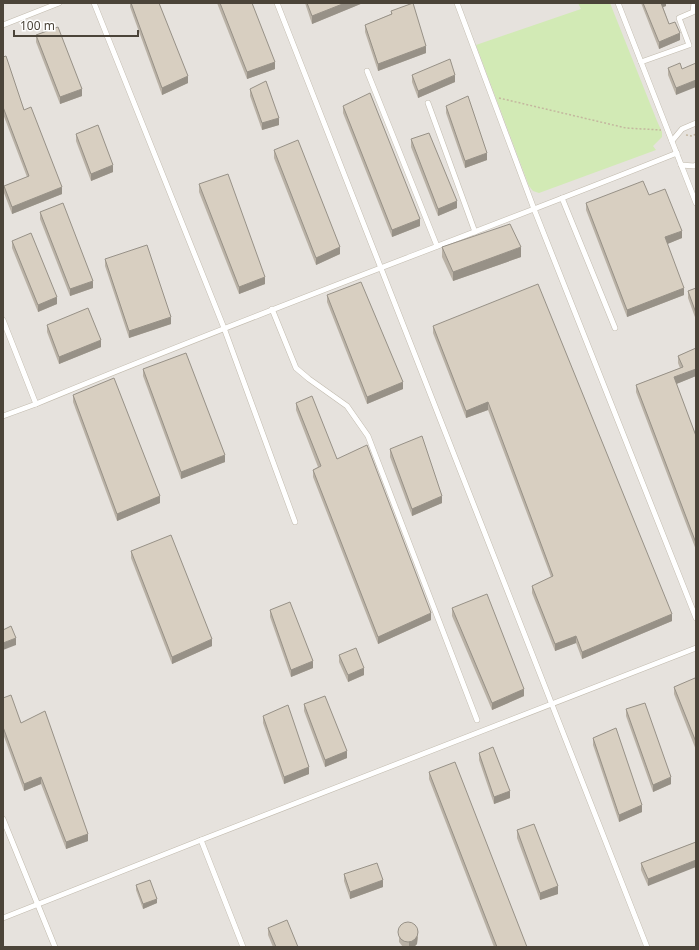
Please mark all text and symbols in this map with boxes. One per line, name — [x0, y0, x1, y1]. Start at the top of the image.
scale bar — [14, 12, 138, 38]
text: 100 m — [20, 17, 55, 34]

